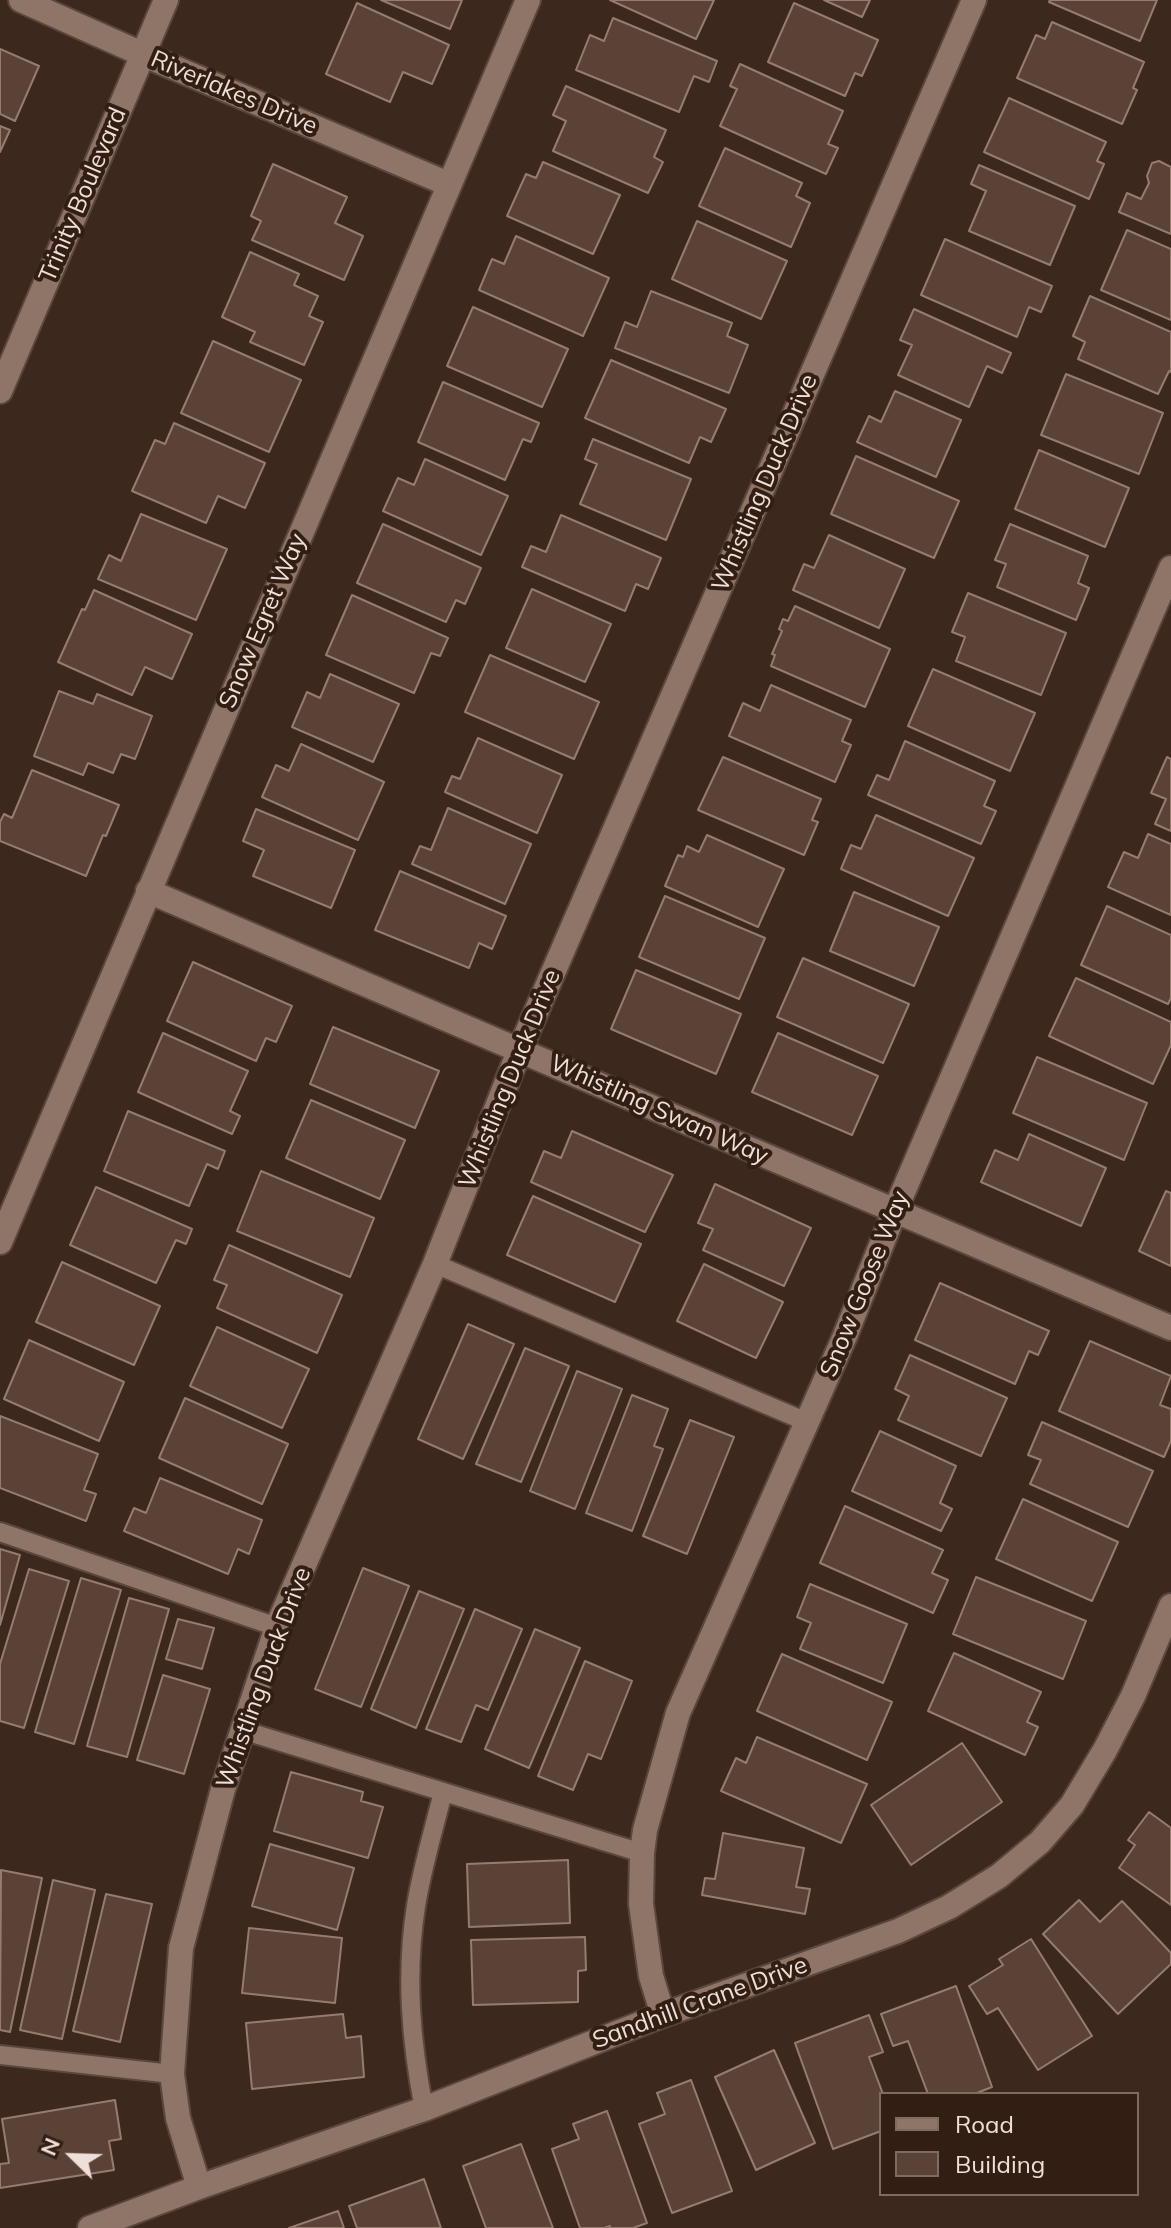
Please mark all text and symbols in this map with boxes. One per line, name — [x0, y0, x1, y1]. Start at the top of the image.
street label: Riverlakes Drive — [146, 45, 322, 141]
street label: Trinity Boulevard — [33, 103, 133, 287]
street label: Whistling Duck Drive — [706, 370, 824, 596]
street label: Snow Egret Way — [213, 529, 313, 713]
street label: Whistling Duck Drive — [453, 966, 567, 1192]
street label: Whistling Swan Way — [546, 1049, 772, 1171]
street label: Snow Goose Way — [815, 1187, 915, 1381]
street label: Whistling Duck Drive — [211, 1564, 317, 1792]
street label: Sandhill Crane Drive — [589, 1951, 811, 2055]
legend — [879, 2092, 1139, 2196]
text: Road — [955, 2109, 1014, 2139]
north arrow — [32, 2116, 112, 2196]
text: N — [34, 2134, 66, 2160]
text: Building — [955, 2149, 1045, 2179]

